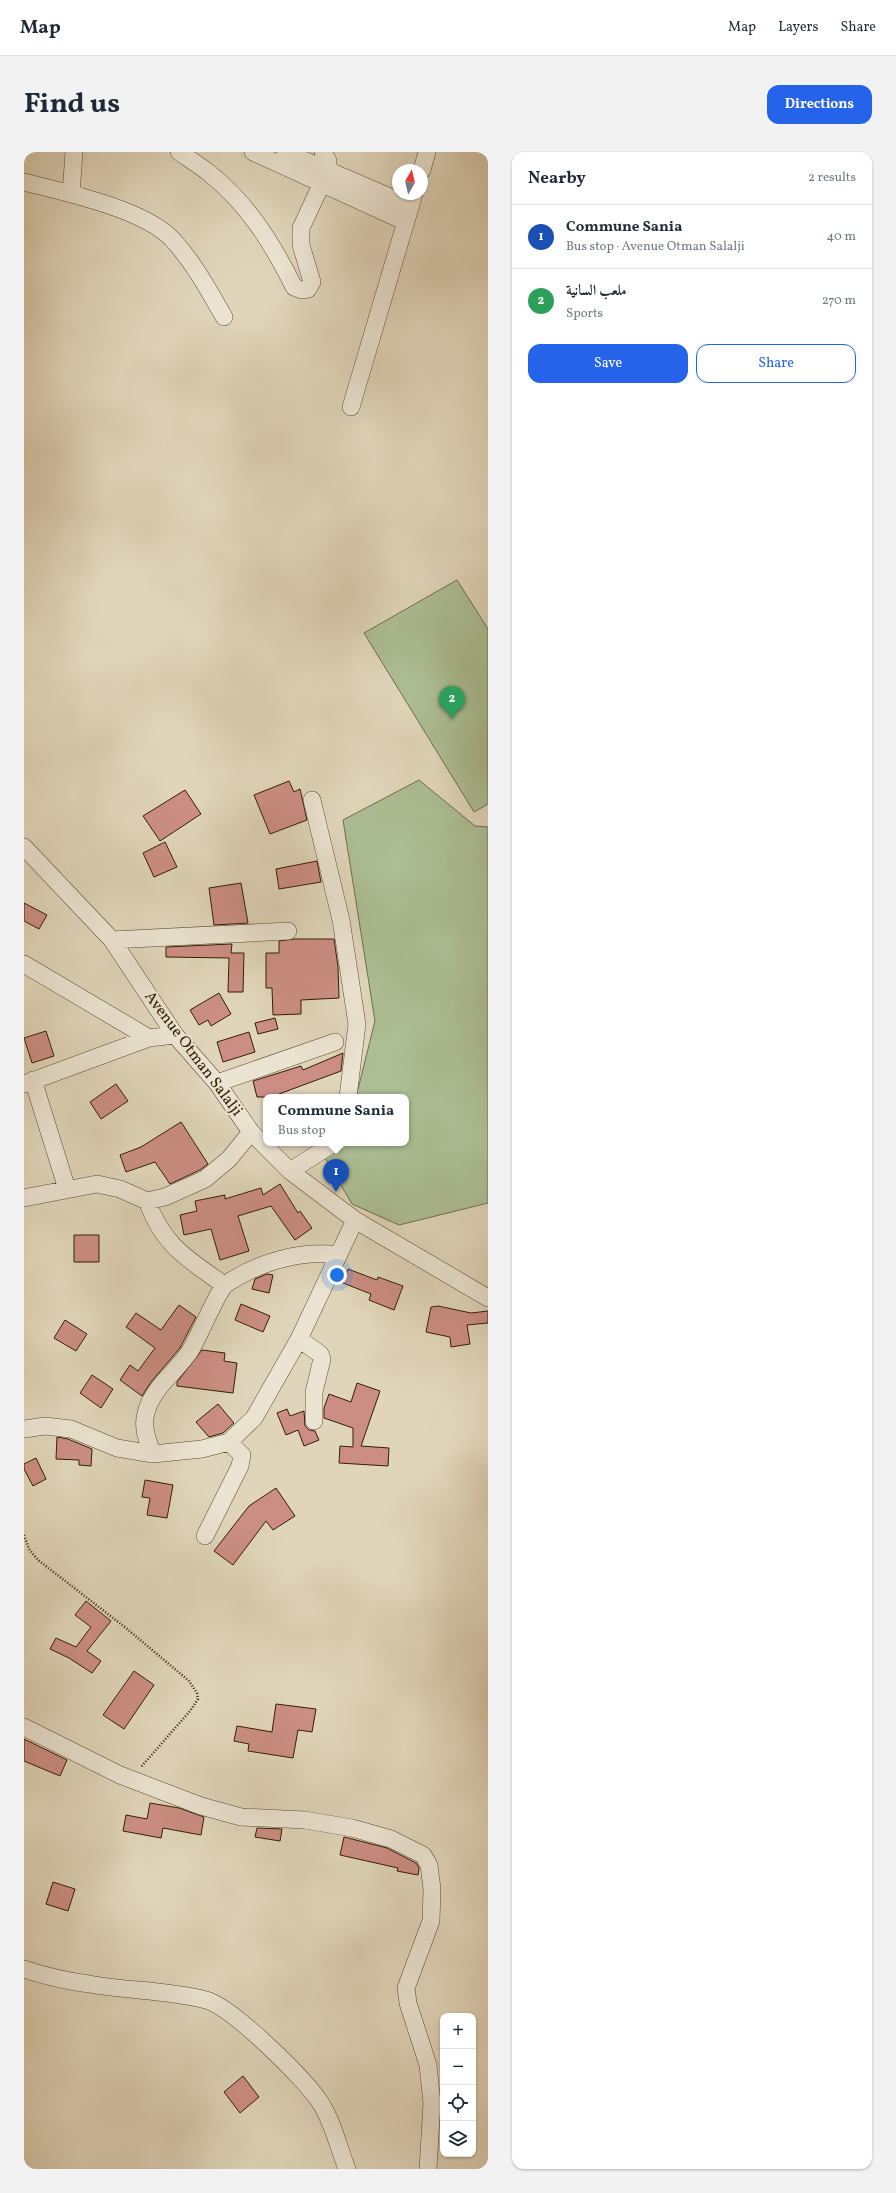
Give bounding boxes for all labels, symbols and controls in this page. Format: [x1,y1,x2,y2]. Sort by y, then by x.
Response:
text: Map [20,15,61,41]
text: Map [728,18,756,37]
text: Layers [778,18,818,37]
text: Share [840,18,876,37]
text: Find us [24,85,120,124]
button: Directions [767,85,872,124]
north arrow [392,164,428,200]
text: Nearby [528,167,586,190]
text: 2 results [808,169,856,187]
text: Commune Sania [566,217,682,238]
text: 1 [538,228,544,246]
text: 40 m [827,228,856,246]
text: Bus stop · Avenue Otman Salalji [566,238,745,256]
text: ملعب السانية [566,281,627,302]
text: 2 [538,292,544,310]
text: 270 m [822,292,856,310]
text: Sports [566,305,603,323]
button: Save [528,344,688,383]
button: Share [696,344,856,383]
pin: 2 [439,686,465,719]
street label: Avenue Otman Salalji [139,987,247,1121]
popup [263,1094,409,1146]
text: Commune Sania [278,1101,394,1122]
text: Bus stop [278,1122,326,1140]
pin: 1 [323,1159,349,1192]
your location [327,1265,347,1285]
map controls [440,2013,476,2157]
button: + [440,2013,476,2049]
button: − [440,2049,476,2085]
button: locate [440,2085,476,2121]
button: layers [440,2121,476,2157]

